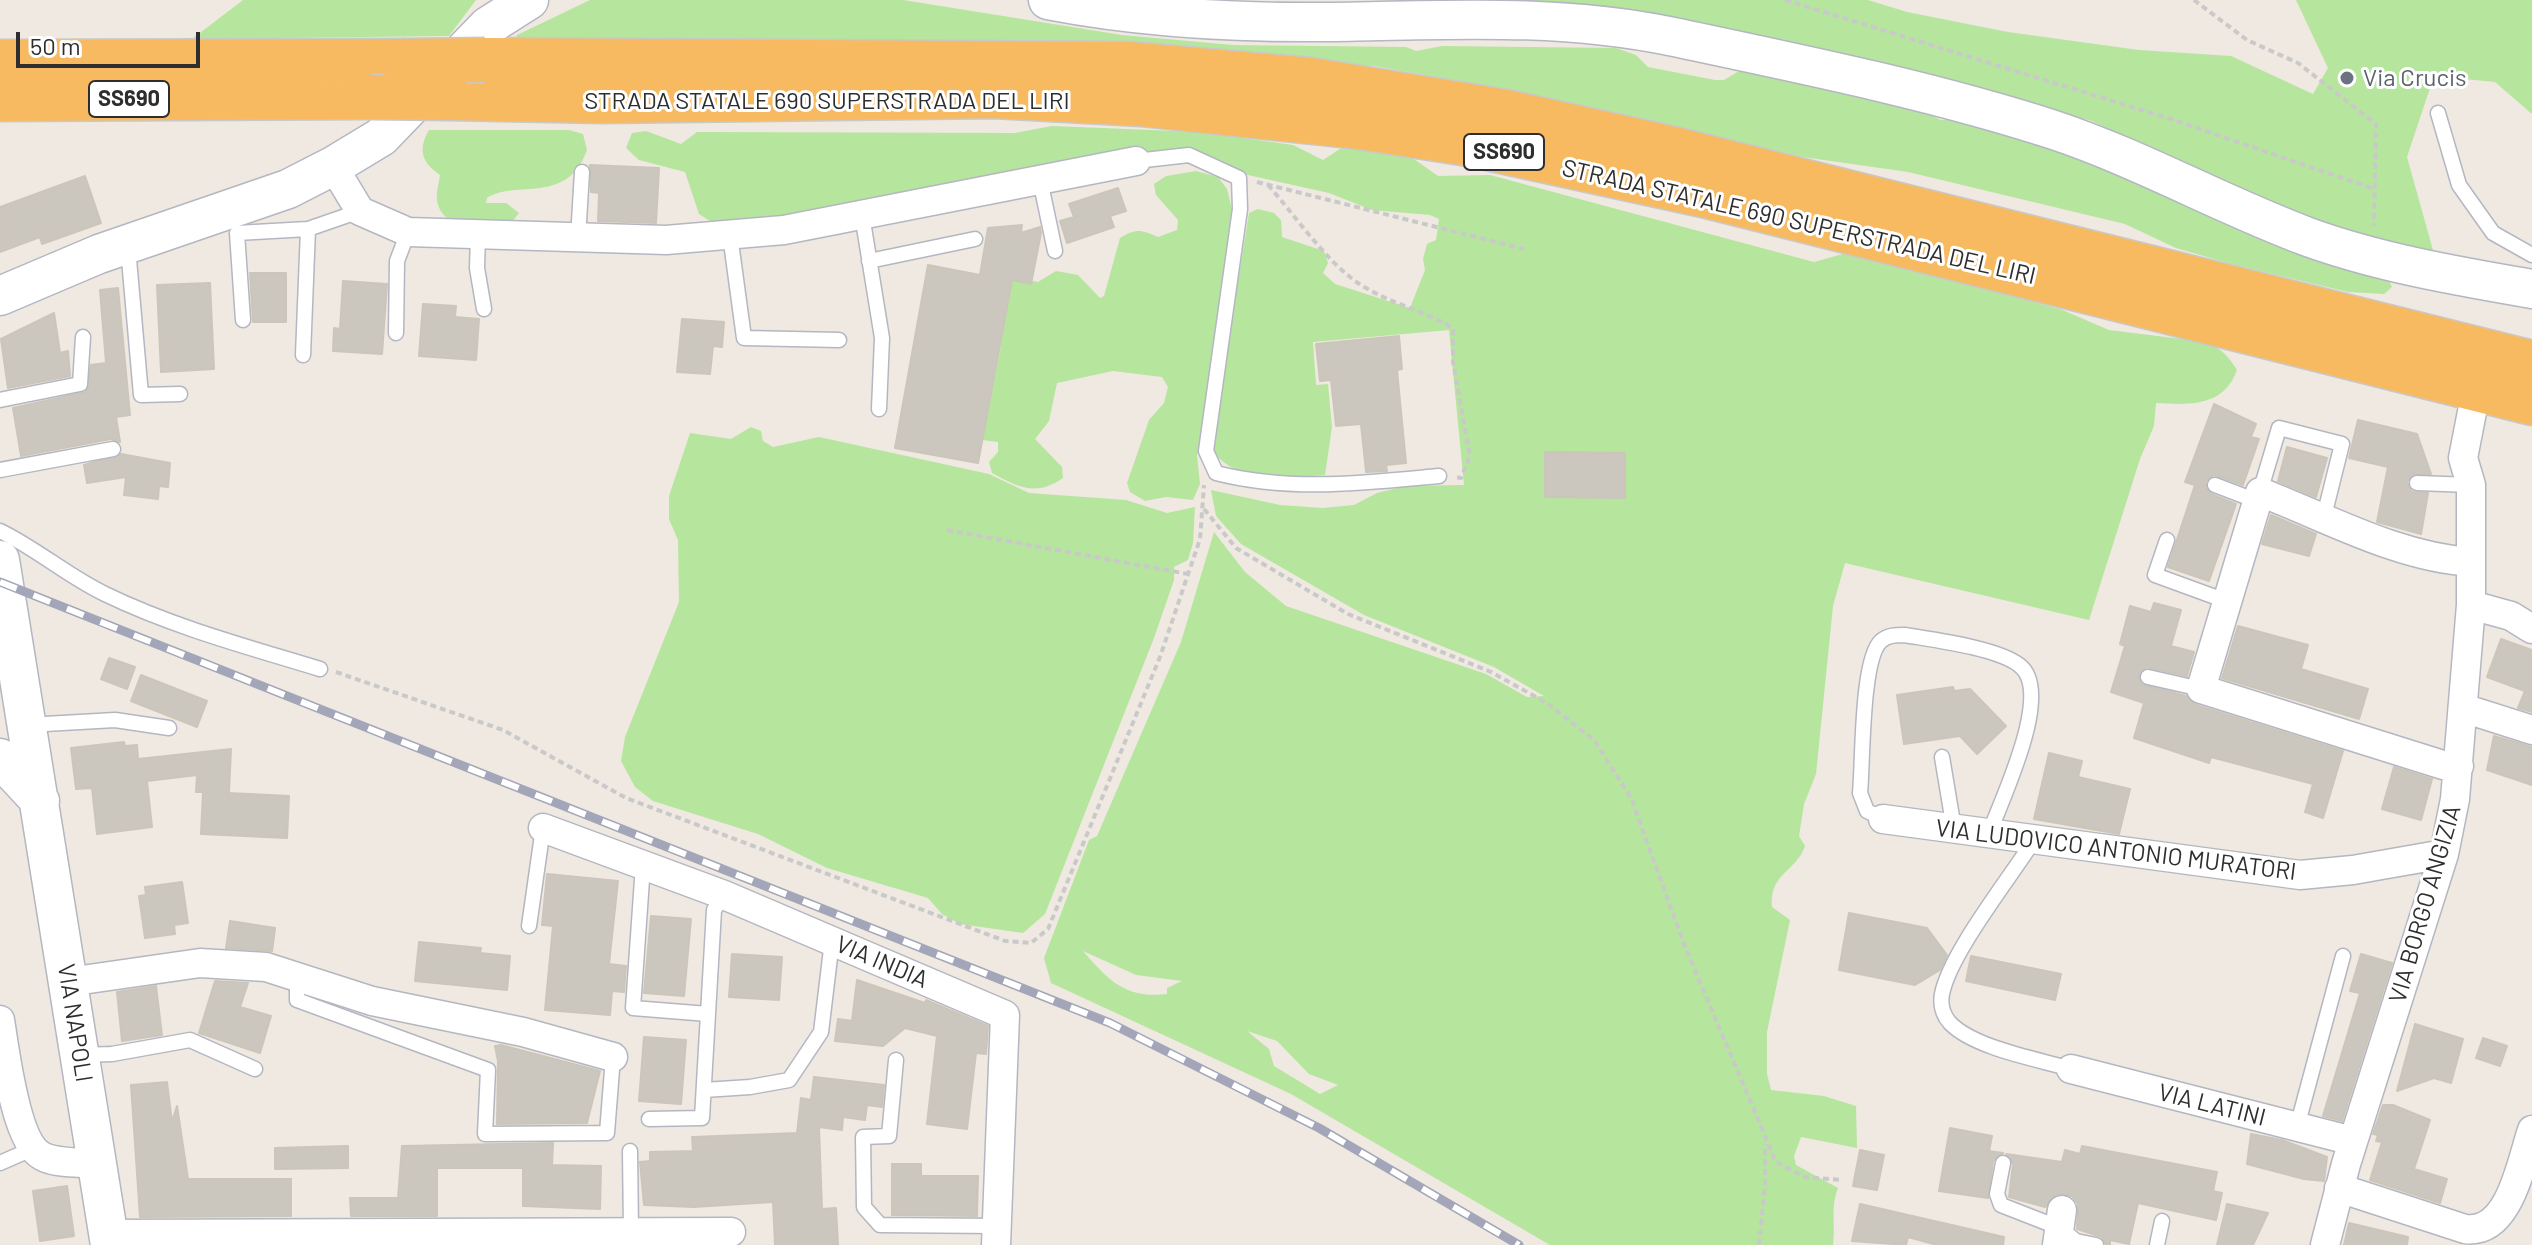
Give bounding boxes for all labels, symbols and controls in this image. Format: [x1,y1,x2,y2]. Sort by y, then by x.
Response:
scale bar [20,16,204,66]
text: 50 m [30,31,81,60]
place label: Via Crucis [2363,64,2467,92]
marker: Via Crucis [2338,69,2356,87]
road number: SS690 [89,81,169,117]
street label: STRADA STATALE 690 SUPERSTRADA DEL LIRI [584,87,1070,115]
road number: SS690 [1464,134,1544,170]
street label: STRADA STATALE 690 SUPERSTRADA DEL LIRI [1559,153,2039,291]
street label: VIA BORGO ANGIZIA [2383,802,2467,1006]
street label: VIA LUDOVICO ANTONIO MURATORI [1934,814,2298,886]
street label: VIA INDIA [832,930,932,994]
street label: VIA NAPOLI [51,962,99,1084]
street label: VIA LATINI [2155,1078,2269,1132]

